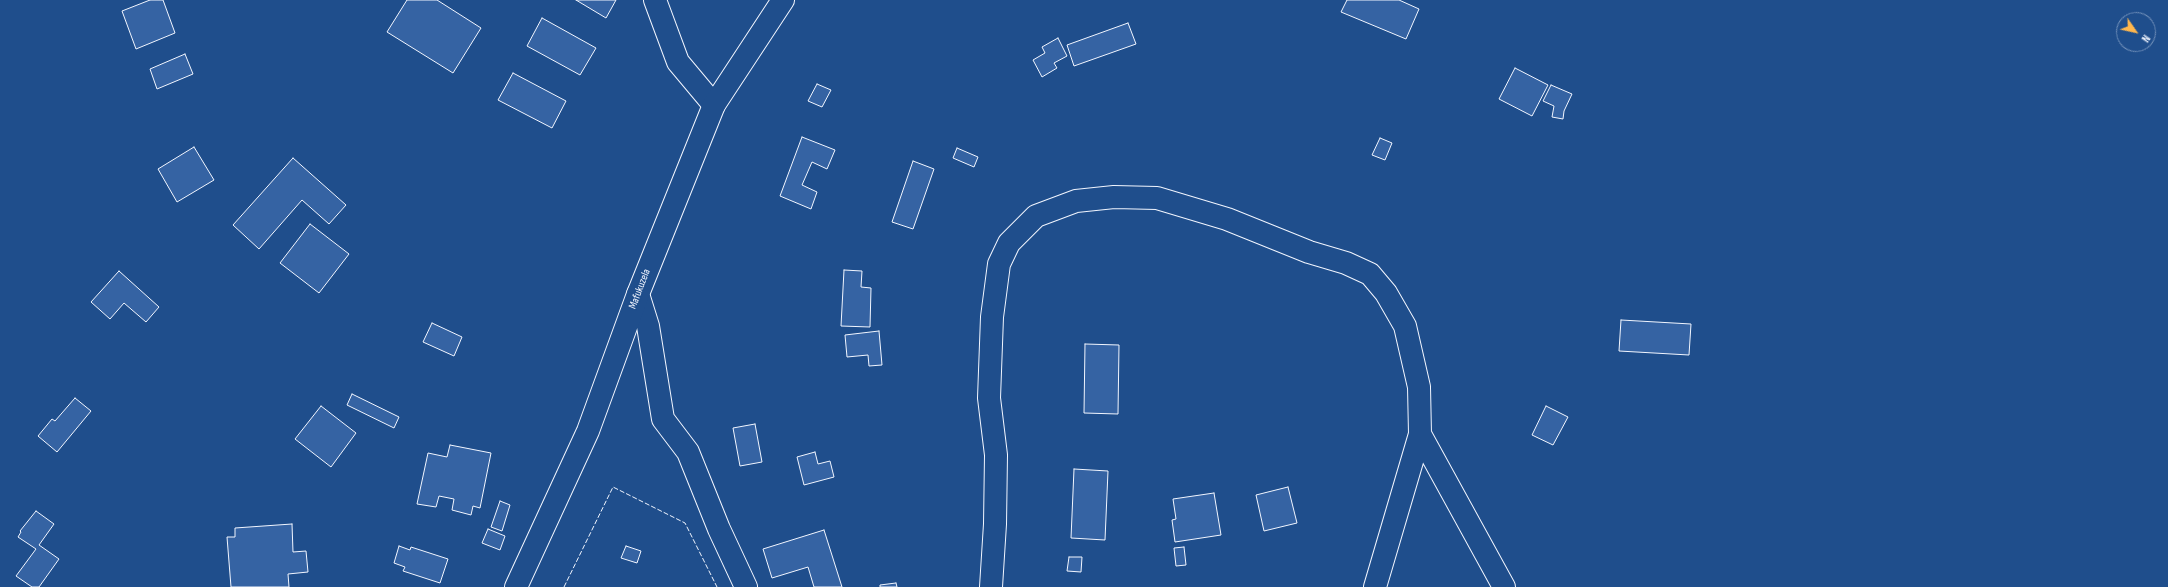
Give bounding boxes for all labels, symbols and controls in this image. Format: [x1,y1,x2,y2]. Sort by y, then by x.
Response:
north arrow [2116,12,2156,52]
text: N [2139,32,2153,45]
street label: Mafukuzela [626,267,654,311]

